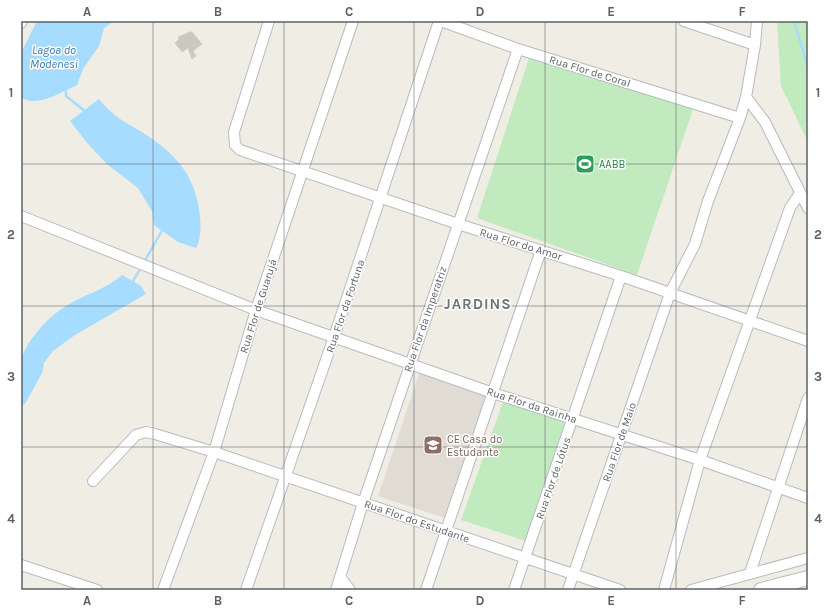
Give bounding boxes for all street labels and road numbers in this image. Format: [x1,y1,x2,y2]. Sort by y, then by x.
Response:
street label: Rua Flor de Coral [548,53,632,90]
street label: Rua Flor do Amor [478,226,564,263]
street label: Rua Flor de Guarujá [237,257,280,355]
street label: Rua Flor da Fortuna [323,258,368,354]
street label: Rua Flor da Imperatriz [401,265,450,374]
street label: Rua Flor da Rainha [485,385,579,426]
street label: Rua Flor de Maio [600,401,639,483]
street label: Rua Flor de Lótus [533,435,574,521]
street label: Rua Flor do Estudante [363,497,471,546]

